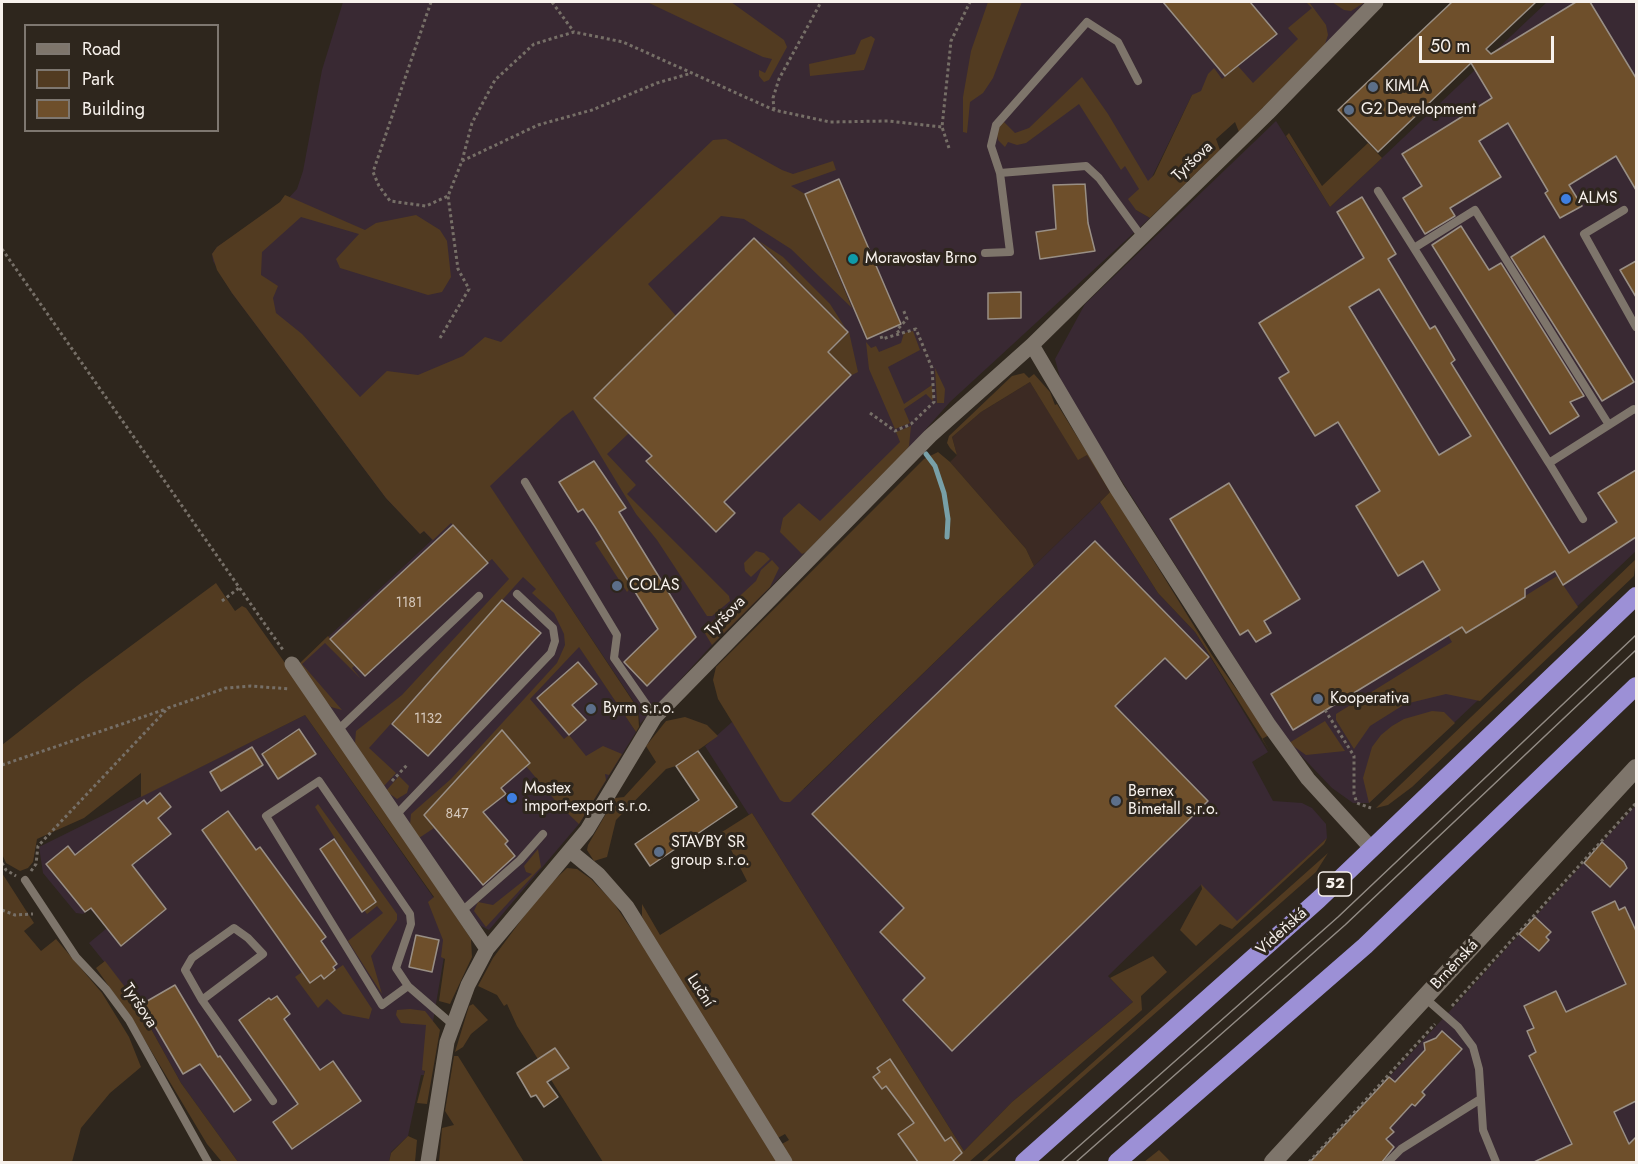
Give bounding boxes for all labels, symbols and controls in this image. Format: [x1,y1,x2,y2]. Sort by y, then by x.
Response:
legend [24,24,219,132]
scale bar [1422,24,1557,62]
text: 50 m [1430,33,1470,59]
text: Road [82,36,121,62]
text: Park [82,66,114,92]
place label: KIMLA [1385,77,1429,97]
marker: KIMLA [1366,80,1380,94]
text: Building [82,96,145,122]
place label: G2 Development [1361,100,1476,120]
marker: G2 Development [1342,103,1356,117]
street label: Tyršova [1169,138,1217,186]
place label: ALMS [1578,189,1617,209]
marker: ALMS [1559,192,1573,206]
place label: Moravostav Brno [865,249,977,269]
marker: Moravostav Brno [846,252,860,266]
place label: COLAS [629,576,680,596]
marker: COLAS [610,579,624,593]
street label: Tyršova [702,593,750,641]
house number: 1181 [396,596,422,612]
place label: Kooperativa [1330,689,1409,709]
marker: Kooperativa [1311,692,1325,706]
place label: Byrm s.r.o. [603,699,675,719]
marker: Byrm s.r.o. [584,702,598,716]
house number: 1132 [414,712,442,728]
place label: Mostex import-export s.r.o. [524,779,651,817]
place label: Bernex Bimetall s.r.o. [1128,782,1219,820]
marker: Mostex import-export s.r.o. [505,791,519,805]
marker: Bernex Bimetall s.r.o. [1109,794,1123,808]
house number: 847 [445,807,469,823]
place label: STAVBY SR group s.r.o. [671,833,750,871]
marker: STAVBY SR group s.r.o. [652,845,666,859]
road number: 52 [1318,872,1352,896]
street label: Vídeňská [1253,904,1311,960]
street label: Brněnská [1427,936,1483,994]
street label: Luční [682,971,718,1011]
street label: Tyršova [117,980,161,1032]

